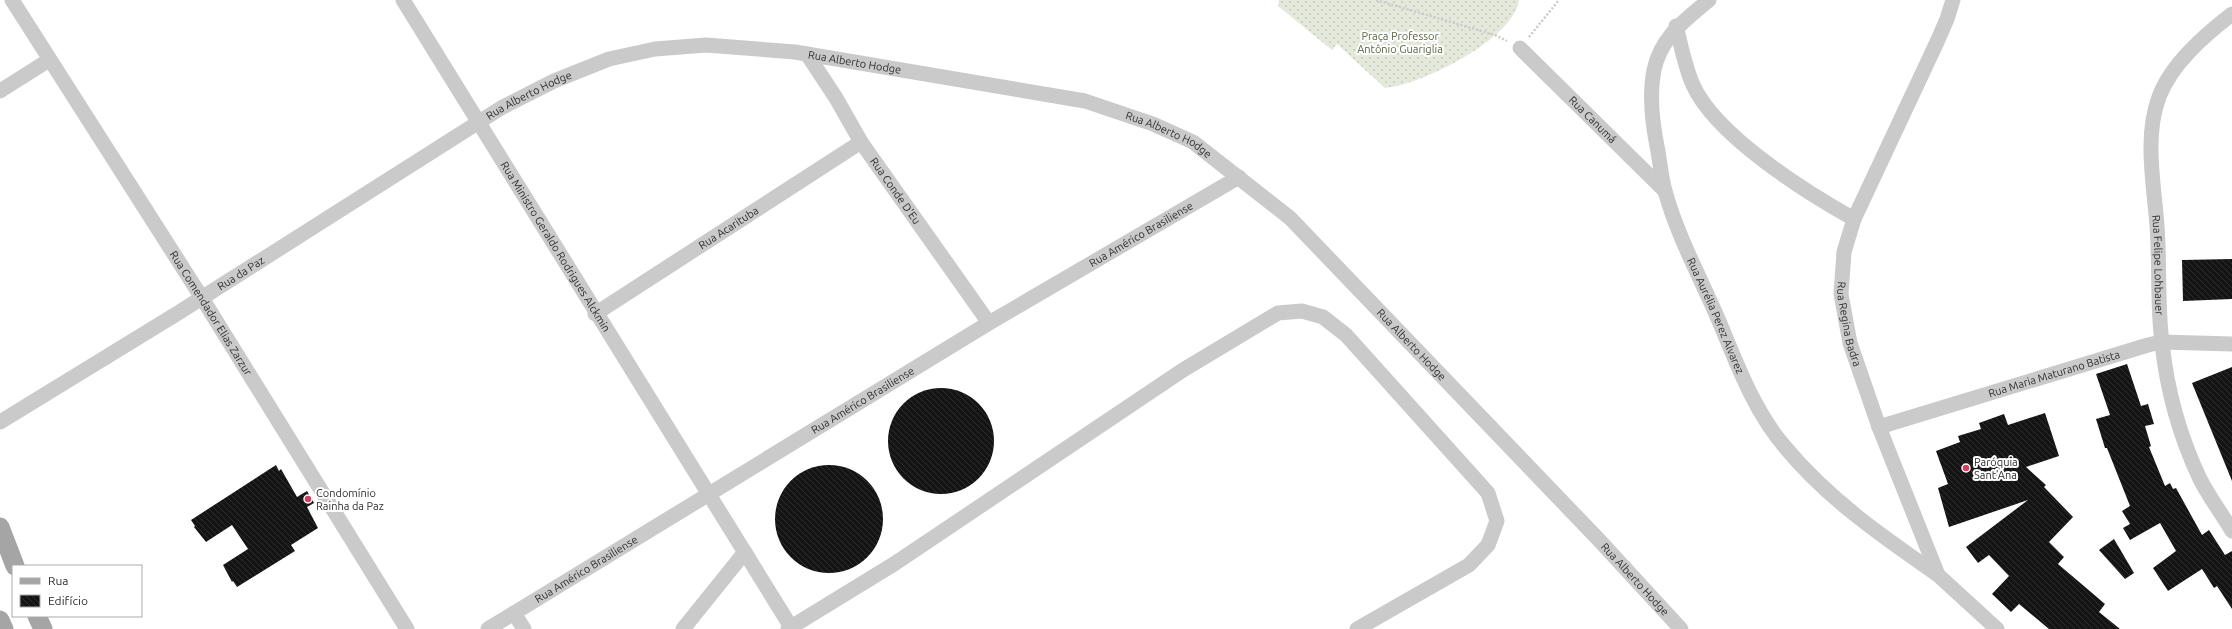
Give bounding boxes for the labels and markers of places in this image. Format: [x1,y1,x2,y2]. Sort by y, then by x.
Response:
place label: Paróquia Sant’Ana [1974,456,2018,481]
marker: Paróquia Sant’Ana [1961,463,1971,473]
place label: Condomínio Rainha da Paz [316,487,384,512]
marker: Condomínio Rainha da Paz [303,494,313,504]

